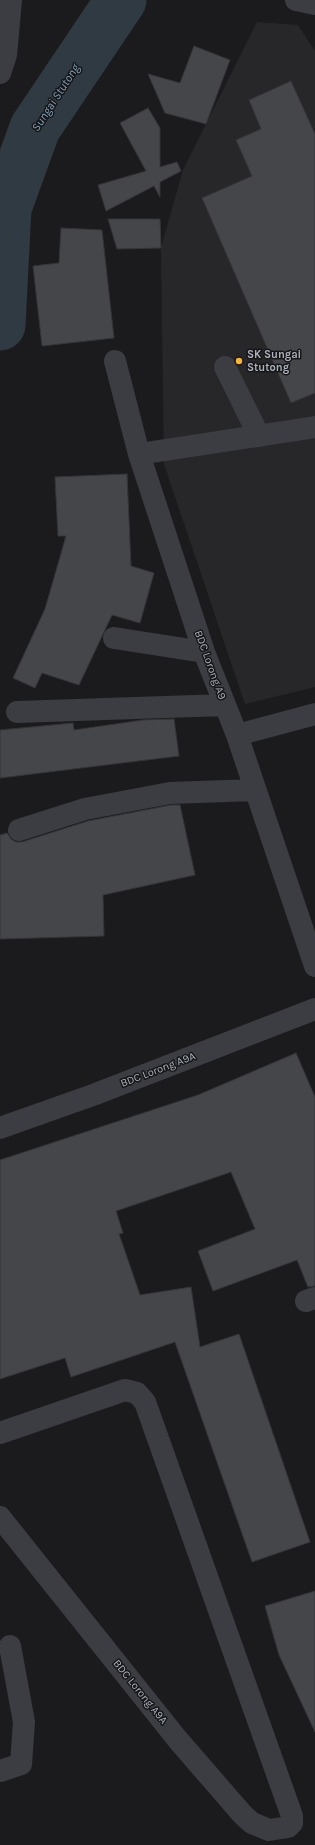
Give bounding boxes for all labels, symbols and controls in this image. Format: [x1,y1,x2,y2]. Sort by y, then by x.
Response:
water label: Sungai Stutong [29,62,83,134]
place label: SK Sungai Stutong [247,348,301,374]
marker: SK Sungai Stutong [234,356,244,366]
street label: BDC Lorong A9 [191,629,229,701]
street label: BDC Lorong A9A [119,1050,197,1090]
street label: BDC Lorong A9A [110,1657,170,1727]

